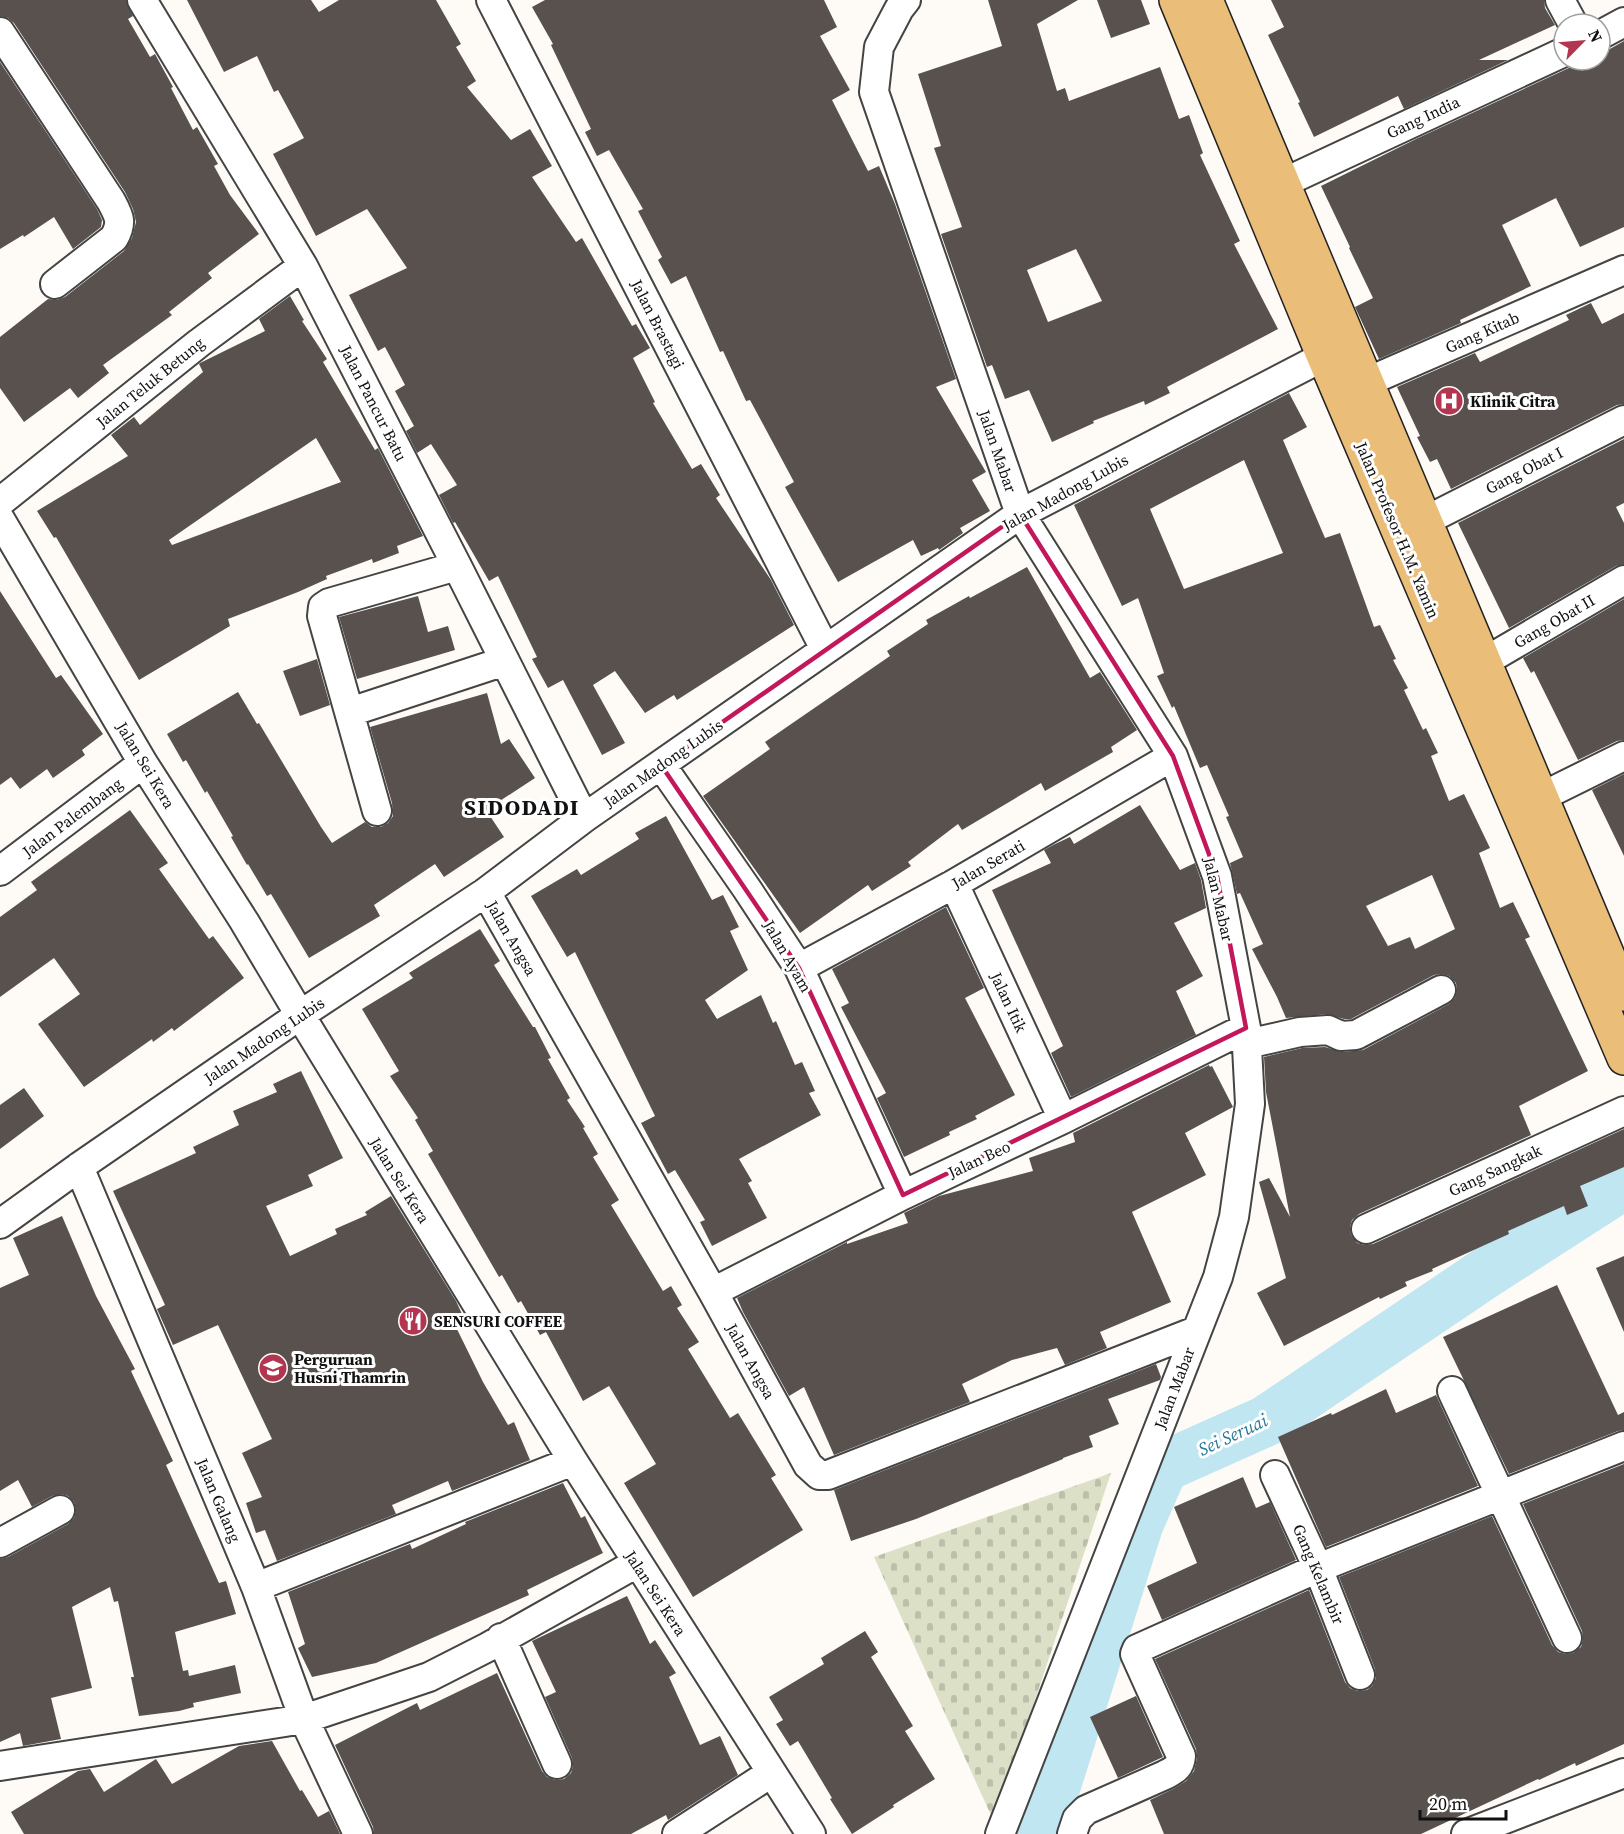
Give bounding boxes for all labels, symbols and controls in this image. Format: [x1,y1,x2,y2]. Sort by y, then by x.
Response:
north arrow [1552,12,1612,72]
text: N [1583,26,1608,46]
street label: Gang India [1383,90,1464,144]
street label: Jalan Brastagi [626,275,690,373]
street label: Gang Kitab [1442,306,1522,358]
street label: Jalan Teluk Betung [91,332,209,433]
street label: Jalan Pancur Batu [335,340,413,465]
hospital icon: Klinik Citra [1433,385,1465,417]
place label: Klinik Citra [1470,390,1556,412]
street label: Jalan Mabar [973,406,1022,496]
street label: Jalan Profesor H.M. Yamin [1350,437,1445,622]
street label: Gang Obat I [1481,441,1567,499]
street label: Jalan Madong Lubis [997,448,1132,536]
street label: Gang Obat II [1509,589,1599,653]
street label: Jalan Madong Lubis [598,714,727,813]
street label: Jalan Sei Kera [111,717,181,813]
street label: Jalan Palembang [17,772,127,863]
district label: SIDODADI [464,792,580,822]
street label: Jalan Serati [947,834,1029,894]
street label: Jalan Mabar [1198,854,1239,944]
street label: Jalan Angsa [481,895,543,980]
street label: Jalan Ayam [758,915,818,996]
street label: Jalan Itik [985,967,1033,1036]
street label: Jalan Madong Lubis [199,991,329,1089]
street label: Jalan Sei Kera [364,1132,436,1228]
street label: Jalan Beo [943,1135,1014,1184]
street label: Gang Sangkak [1445,1139,1545,1201]
restaurant icon: SENSURI COFFEE [397,1305,429,1337]
place label: SENSURI COFFEE [434,1310,563,1332]
street label: Jalan Angsa [721,1318,781,1404]
street label: Jalan Mabar [1148,1344,1200,1433]
place label: Perguruan Husni Thamrin [294,1348,406,1388]
school or university icon: Perguruan Husni Thamrin [257,1352,289,1384]
water label: Sei Seruai [1194,1407,1272,1462]
street label: Jalan Galang [191,1454,247,1546]
street label: Gang Kelambir [1288,1520,1350,1628]
street label: Jalan Sei Kera [620,1545,692,1641]
scale bar [1420,1783,1506,1821]
text: 20 m [1429,1791,1467,1816]

